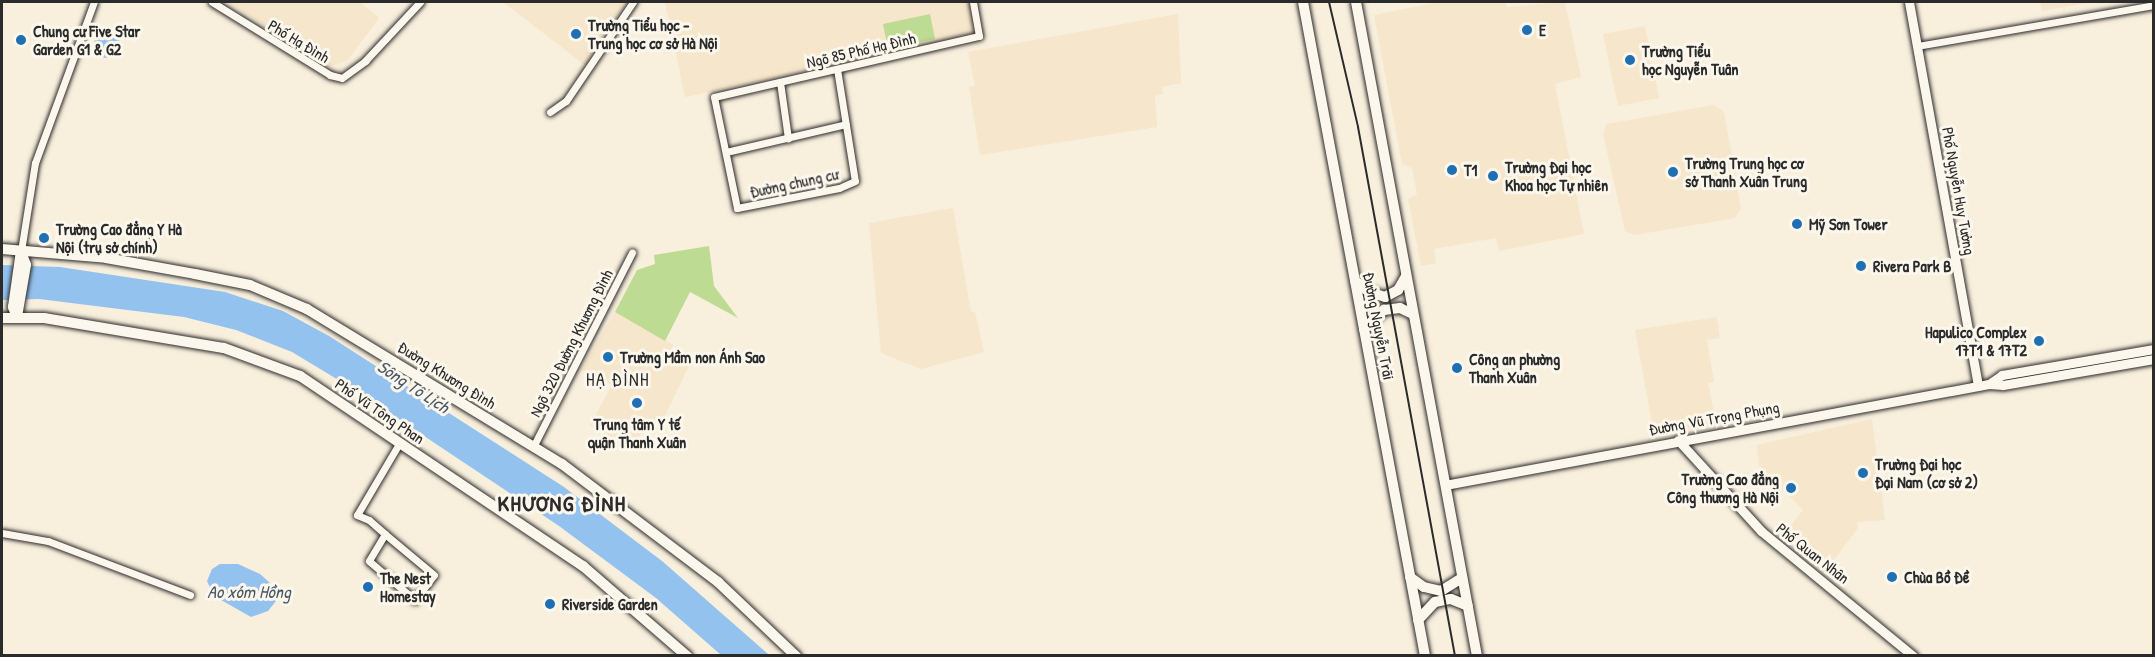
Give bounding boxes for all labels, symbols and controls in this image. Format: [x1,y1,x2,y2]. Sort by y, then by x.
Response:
street label: Phố Hạ Đình [265,15,333,67]
place label: Trường Tiểu học - Trung học cơ sở Hà Nội [588,15,718,53]
place label: E [1539,20,1546,40]
place label: Chung cư Five Star Garden G1 & G2 [33,21,141,59]
marker: E [1520,23,1534,37]
marker: Trường Tiểu học - Trung học cơ sở Hà Nội [569,27,583,41]
street label: Ngõ 85 Phố Hạ Đình [805,28,917,72]
marker: Chung cư Five Star Garden G1 & G2 [14,33,28,47]
place label: Trường Tiểu học Nguyễn Tuân [1642,41,1739,79]
marker: Trường Tiểu học Nguyễn Tuân [1623,53,1637,67]
street label: Phố Nguyễn Huy Tưởng [1938,125,1980,257]
place label: Trường Trung học cơ sở Thanh Xuân Trung [1685,153,1807,191]
place label: Trường Đại học Khoa học Tự nhiên [1505,157,1608,195]
place label: T1 [1464,160,1477,180]
marker: T1 [1445,163,1459,177]
street label: Đường chung cư [748,164,840,202]
marker: Trường Trung học cơ sở Thanh Xuân Trung [1666,165,1680,179]
marker: Trường Đại học Khoa học Tự nhiên [1486,169,1500,183]
place label: Mỹ Sơn Tower [1809,214,1888,234]
marker: Mỹ Sơn Tower [1790,217,1804,231]
place label: Trường Cao đẳng Y Hà Nội (trụ sở chính) [56,219,182,257]
marker: Trường Cao đẳng Y Hà Nội (trụ sở chính) [37,231,51,245]
place label: Rivera Park B [1873,256,1951,276]
marker: Rivera Park B [1854,259,1868,273]
street label: Ngõ 320 Đường Khương Đình [525,266,617,420]
street label: Đường Nguyễn Trãi [1359,271,1399,381]
place label: Hapulico Complex 17T1 & 17T2 [1925,322,2027,360]
marker: Hapulico Complex 17T1 & 17T2 [2032,334,2046,348]
street label: Đường Khương Đình [394,337,500,413]
place label: Trường Mầm non Ánh Sao [620,347,765,367]
place label: Công an phường Thanh Xuân [1469,349,1560,387]
marker: Trường Mầm non Ánh Sao [601,350,615,364]
water label: Sông Tô Lịch [373,356,453,418]
marker: Công an phường Thanh Xuân [1450,361,1464,375]
district label: HẠ ĐÌNH [586,369,650,391]
street label: Phố Vũ Tông Phan [332,374,428,448]
marker: Trung tâm Y tế quận Thanh Xuân [628,394,646,412]
street label: Đường Vũ Trọng Phụng [1647,397,1781,439]
place label: Trung tâm Y tế quận Thanh Xuân [588,414,686,452]
place label: Trường Đại học Đại Nam (cơ sở 2) [1875,454,1978,492]
marker: Trường Đại học Đại Nam (cơ sở 2) [1856,466,1870,480]
place label: Trường Cao đẳng Công thương Hà Nội [1667,469,1779,507]
marker: Trường Cao đẳng Công thương Hà Nội [1784,481,1798,495]
district label: KHƯƠNG ĐÌNH [497,491,627,517]
street label: Phố Quan Nhân [1773,519,1853,587]
place label: Chùa Bồ Đề [1904,567,1969,587]
place label: The Nest Homestay [380,568,436,606]
marker: Chùa Bồ Đề [1885,570,1899,584]
marker: The Nest Homestay [361,580,375,594]
water label: Ao xóm Hồng [207,581,291,603]
place label: Riverside Garden [562,594,658,614]
marker: Riverside Garden [543,597,557,611]

